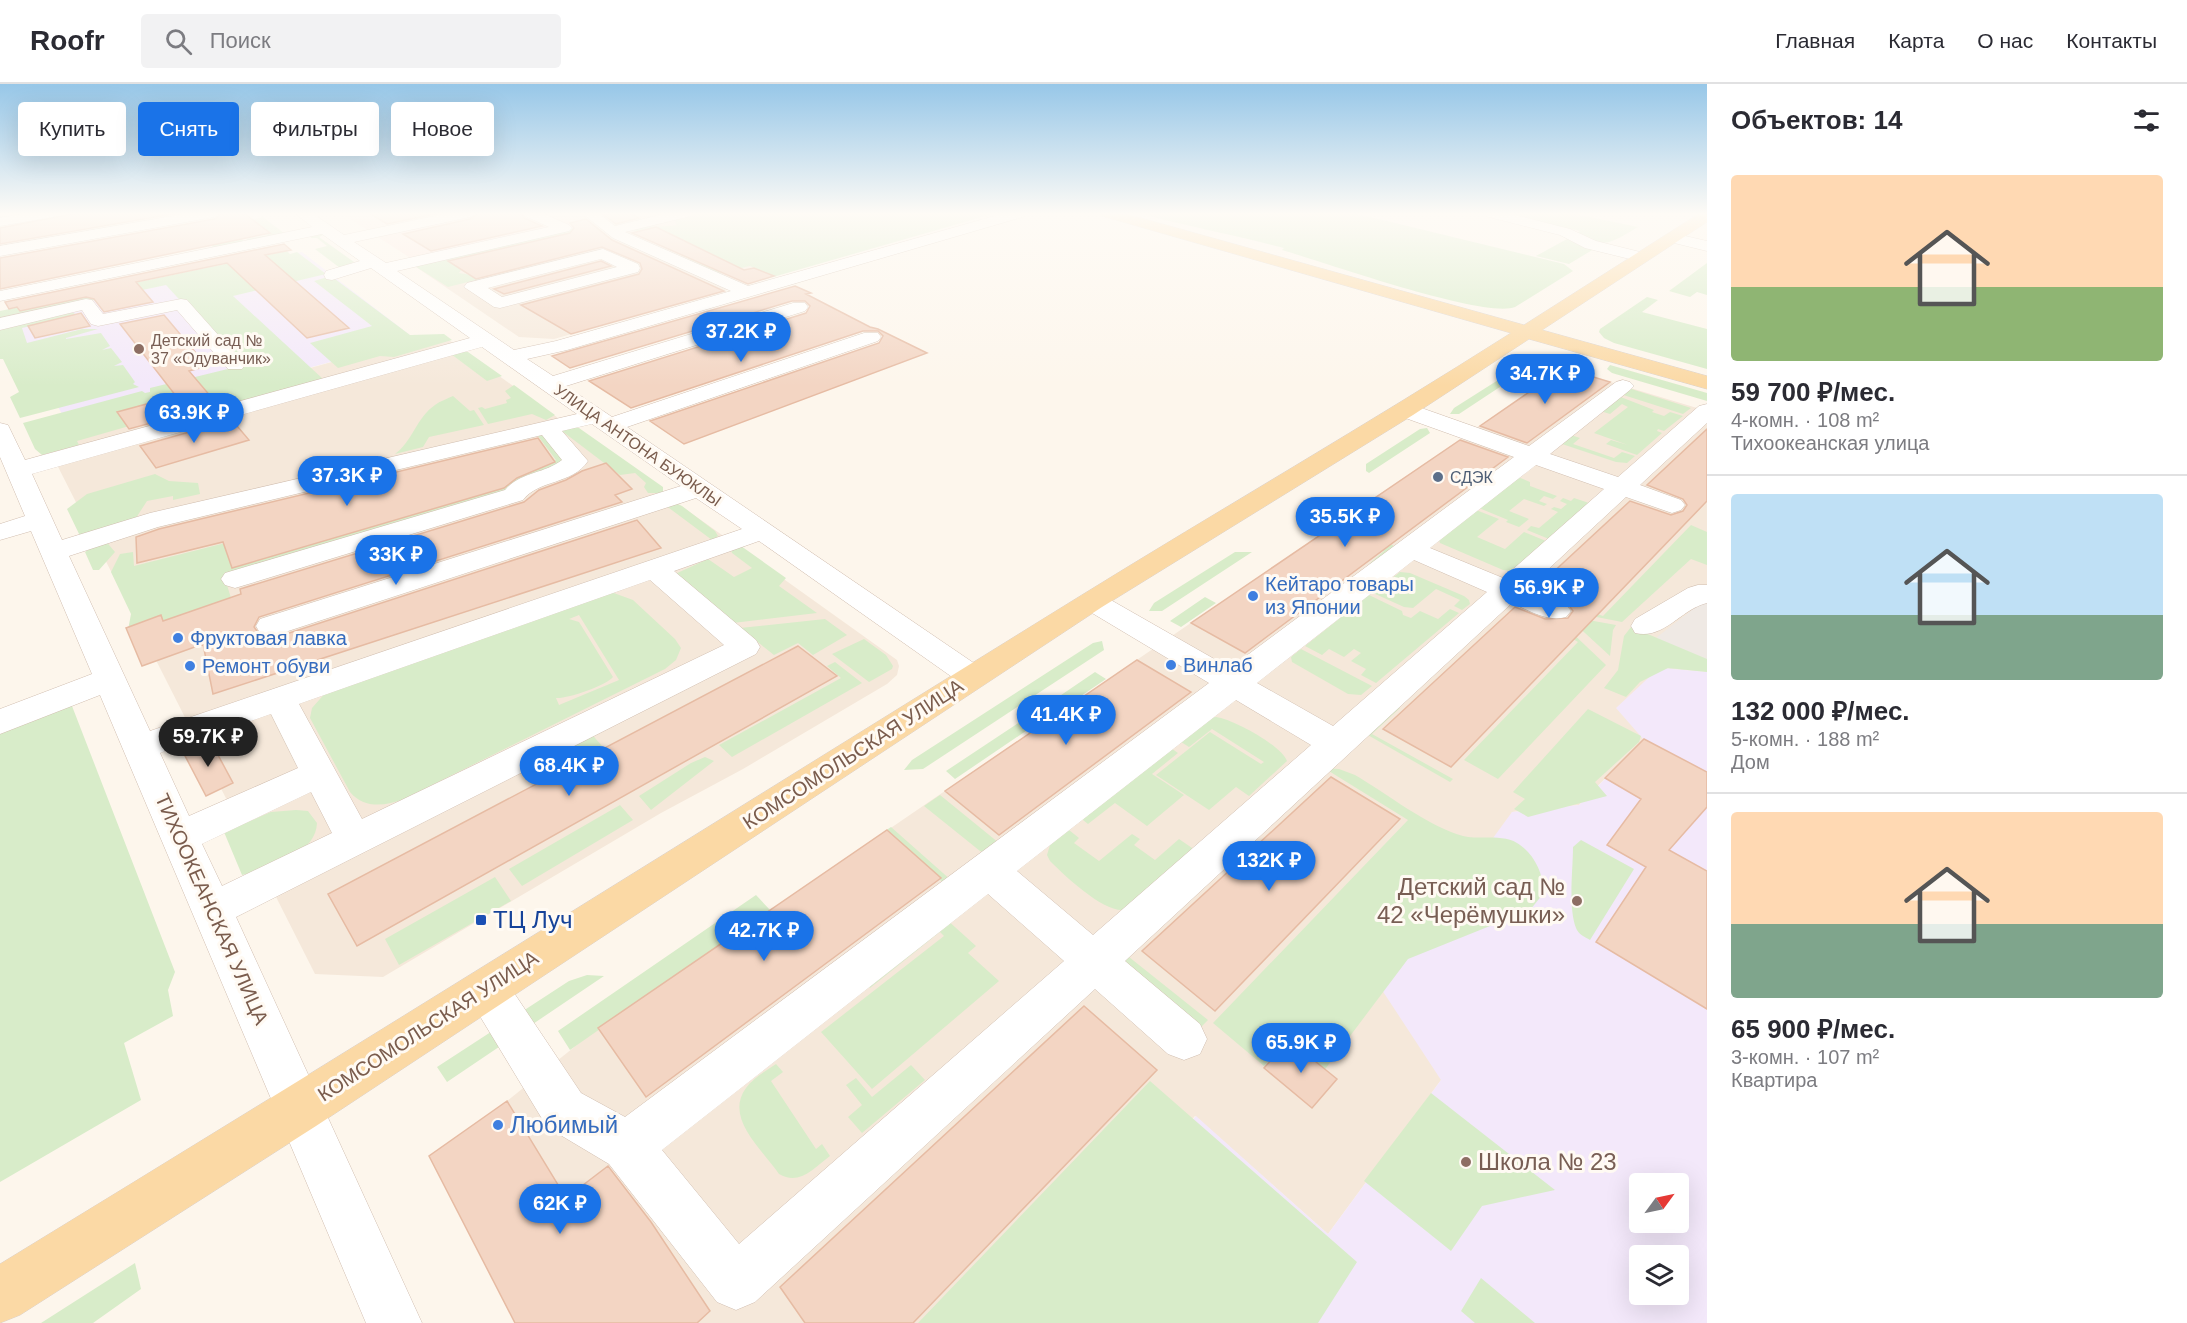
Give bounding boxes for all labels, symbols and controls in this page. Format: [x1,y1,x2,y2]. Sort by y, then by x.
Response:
search box [141,14,561,68]
text: Roofr [30,25,105,56]
icon: search [162,25,195,58]
text: Поиск [210,28,271,53]
text: Главная [1775,29,1855,52]
text: Карта [1888,29,1944,52]
text: О нас [1977,29,2033,52]
text: Контакты [2066,29,2157,52]
chip: Купить [18,102,126,156]
chip: Снять [138,102,239,156]
chip: Фильтры [251,102,379,156]
chip: Новое [391,102,494,156]
icon: filters [2130,104,2163,137]
text: Объектов: 14 [1731,105,1902,135]
icon: home [1893,214,2001,322]
pin: 37.2K ₽ [686,312,796,363]
text: 37.2K ₽ [706,320,776,342]
place label: Детский сад № 37 «Одуванчик» [151,332,271,367]
marker: Детский сад № 37 «Одуванчик» [132,342,146,356]
pin: 34.7K ₽ [1490,354,1600,405]
text: 34.7K ₽ [1510,362,1580,384]
text: 59 700 ₽/мес. [1731,377,1895,407]
street label: УЛИЦА АНТОНА БУЮКЛЫ [551,381,724,510]
pin: 63.9K ₽ [139,393,249,444]
text: 63.9K ₽ [159,401,229,423]
text: 4-комн. · 108 m² [1731,409,1879,431]
text: Тихоокеанская улица [1731,432,1929,454]
pin: 37.3K ₽ [292,456,402,507]
text: 37.3K ₽ [312,464,382,486]
place label: СДЭК [1450,469,1494,486]
marker: СДЭК [1431,470,1445,484]
pin: 35.5K ₽ [1290,497,1400,548]
text: 35.5K ₽ [1310,505,1380,527]
icon: home [1893,533,2001,641]
pin: 33K ₽ [354,535,438,586]
text: 33K ₽ [369,543,423,565]
pin: 56.9K ₽ [1494,568,1604,619]
place label: Кейтаро товары из Японии [1265,573,1414,618]
text: 56.9K ₽ [1514,576,1584,598]
marker: Кейтаро товары из Японии [1246,589,1260,603]
place label: Фруктовая лавка [190,627,348,649]
marker: Фруктовая лавка [171,631,185,645]
place label: Винлаб [1183,654,1253,676]
place label: Ремонт обуви [202,655,330,677]
marker: Винлаб [1164,658,1178,672]
marker: Ремонт обуви [183,659,197,673]
street label: КОМСОМОЛЬСКАЯ УЛИЦА [739,674,968,834]
pin: 41.4K ₽ [1011,695,1121,746]
text: 132 000 ₽/мес. [1731,696,1910,726]
text: 41.4K ₽ [1031,703,1101,725]
pin: 59.7K ₽ [153,717,263,768]
text: 59.7K ₽ [173,725,243,747]
text: 5-комн. · 188 m² [1731,728,1879,750]
pin: 68.4K ₽ [514,746,624,797]
text: Дом [1731,751,1770,773]
text: 68.4K ₽ [534,754,604,776]
street label: ТИХООКЕАНСКАЯ УЛИЦА [151,790,273,1028]
pin: 132K ₽ [1220,841,1318,892]
text: 132K ₽ [1236,849,1302,871]
icon: home [1893,851,2001,959]
place label: Детский сад № 42 «Черёмушки» [1377,873,1565,928]
marker: Детский сад № 42 «Черёмушки» [1570,894,1584,908]
place label: ТЦ Луч [493,906,573,933]
pin: 42.7K ₽ [709,911,819,962]
marker: ТЦ Луч [474,913,488,927]
text: 42.7K ₽ [729,919,799,941]
street label: КОМСОМОЛЬСКАЯ УЛИЦА [314,946,543,1106]
text: 65 900 ₽/мес. [1731,1014,1895,1044]
pin: 65.9K ₽ [1246,1023,1356,1074]
text: 65.9K ₽ [1266,1031,1336,1053]
text: 3-комн. · 107 m² [1731,1046,1879,1068]
text: Квартира [1731,1069,1817,1091]
place label: Любимый [510,1111,618,1138]
marker: Любимый [491,1118,505,1132]
place label: Школа № 23 [1478,1148,1617,1175]
marker: Школа № 23 [1459,1155,1473,1169]
north arrow [1629,1173,1689,1233]
map controls [1629,1173,1689,1305]
pin: 62K ₽ [518,1184,602,1235]
text: 62K ₽ [533,1192,587,1214]
button: layers [1629,1245,1689,1305]

